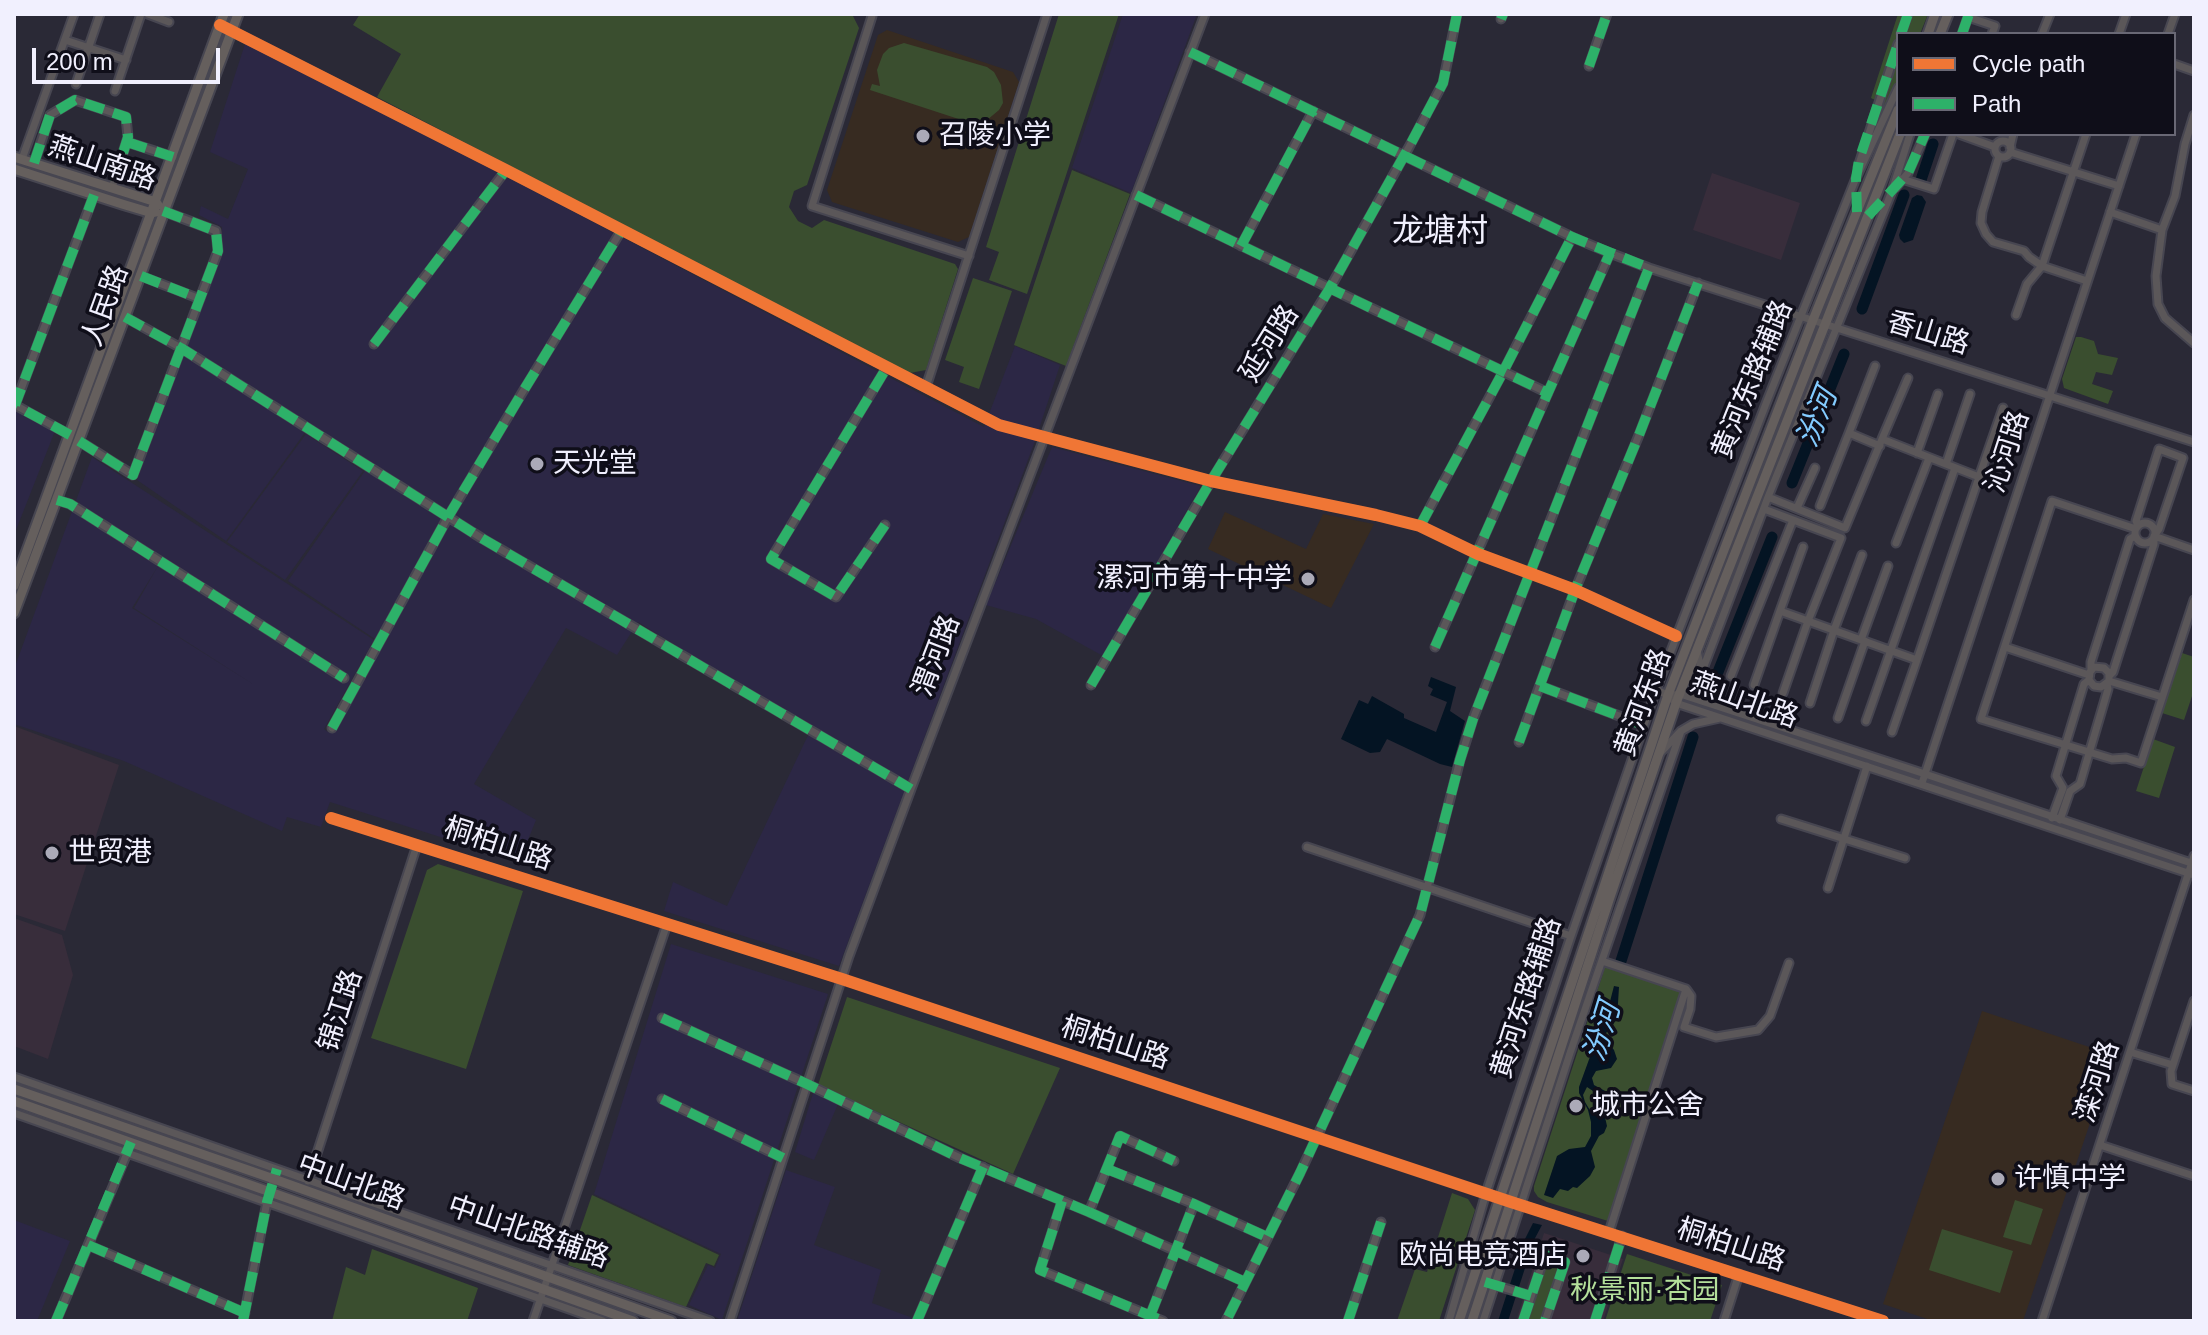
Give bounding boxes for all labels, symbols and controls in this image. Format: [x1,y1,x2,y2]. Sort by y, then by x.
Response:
scale bar [36,32,224,82]
legend [1896,32,2176,136]
text: 200 m [46,48,113,75]
text: Cycle path [1972,50,2085,77]
text: Path [1972,90,2021,117]
place label: 召陵小学 [939,119,1051,153]
marker: 召陵小学 [914,127,932,145]
street label: 燕山南路 [44,130,160,198]
district label: 龙塘村 [1392,213,1488,251]
street label: 人民路 [76,261,136,351]
street label: 黄河东路辅路 [1706,296,1800,464]
street label: 延河路 [1233,299,1307,389]
street label: 香山路 [1883,306,1973,362]
water label: 汾河 [1790,383,1846,453]
street label: 沁河路 [1979,407,2037,497]
place label: 天光堂 [553,447,637,481]
marker: 天光堂 [528,455,546,473]
place label: 漯河市第十中学 [1096,562,1292,596]
marker: 漯河市第十中学 [1299,570,1317,588]
street label: 渭河路 [906,611,968,701]
street label: 黄河东路 [1609,645,1679,761]
street label: 燕山北路 [1686,666,1802,736]
street label: 桐柏山路 [440,812,556,878]
place label: 世贸港 [68,836,152,870]
marker: 世贸港 [43,844,61,862]
street label: 黄河东路辅路 [1485,913,1569,1083]
street label: 锦江路 [312,966,370,1056]
water label: 汾河 [1577,998,1629,1066]
street label: 桐柏山路 [1057,1011,1173,1077]
street label: 滦河路 [2069,1037,2127,1127]
place label: 城市公舍 [1592,1089,1704,1123]
marker: 城市公舍 [1567,1097,1585,1115]
street label: 中山北路 [293,1148,409,1218]
place label: 许慎中学 [2014,1162,2126,1196]
marker: 许慎中学 [1989,1170,2007,1188]
street label: 中山北路辅路 [443,1190,613,1276]
street label: 桐柏山路 [1673,1213,1789,1279]
place label: 欧尚电竞酒店 [1399,1239,1567,1273]
marker: 欧尚电竞酒店 [1574,1247,1592,1265]
park label: 秋景丽·杏园 [1570,1274,1720,1308]

